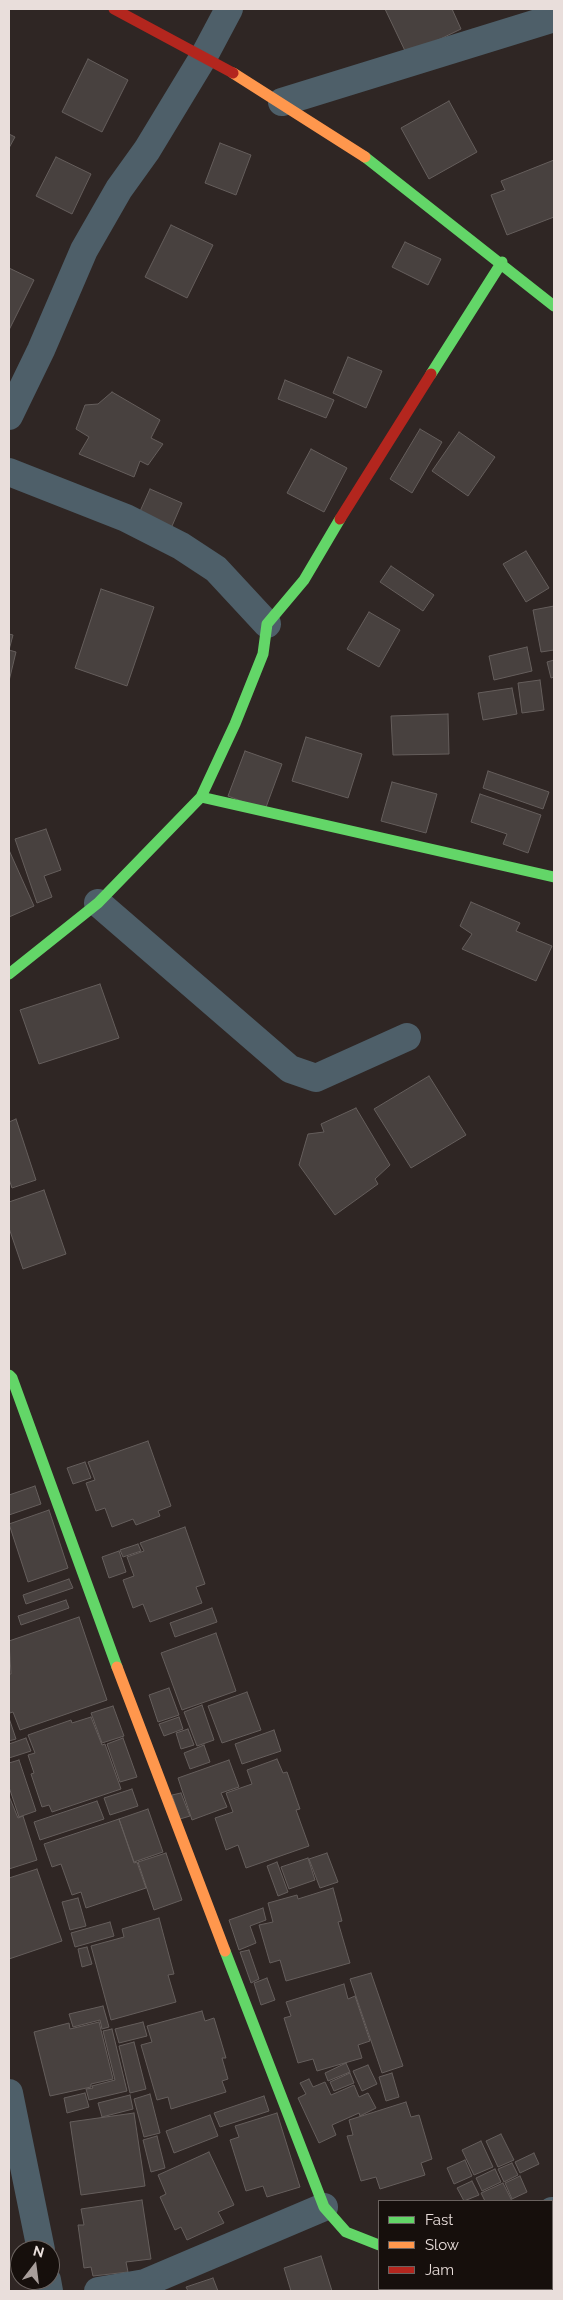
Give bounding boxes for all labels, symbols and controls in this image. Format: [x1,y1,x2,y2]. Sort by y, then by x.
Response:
legend [378,2200,553,2290]
text: Fast [425,2211,453,2229]
text: Slow [425,2236,459,2254]
north arrow [10,2240,60,2290]
text: N [31,2242,46,2261]
text: Jam [425,2261,454,2279]

